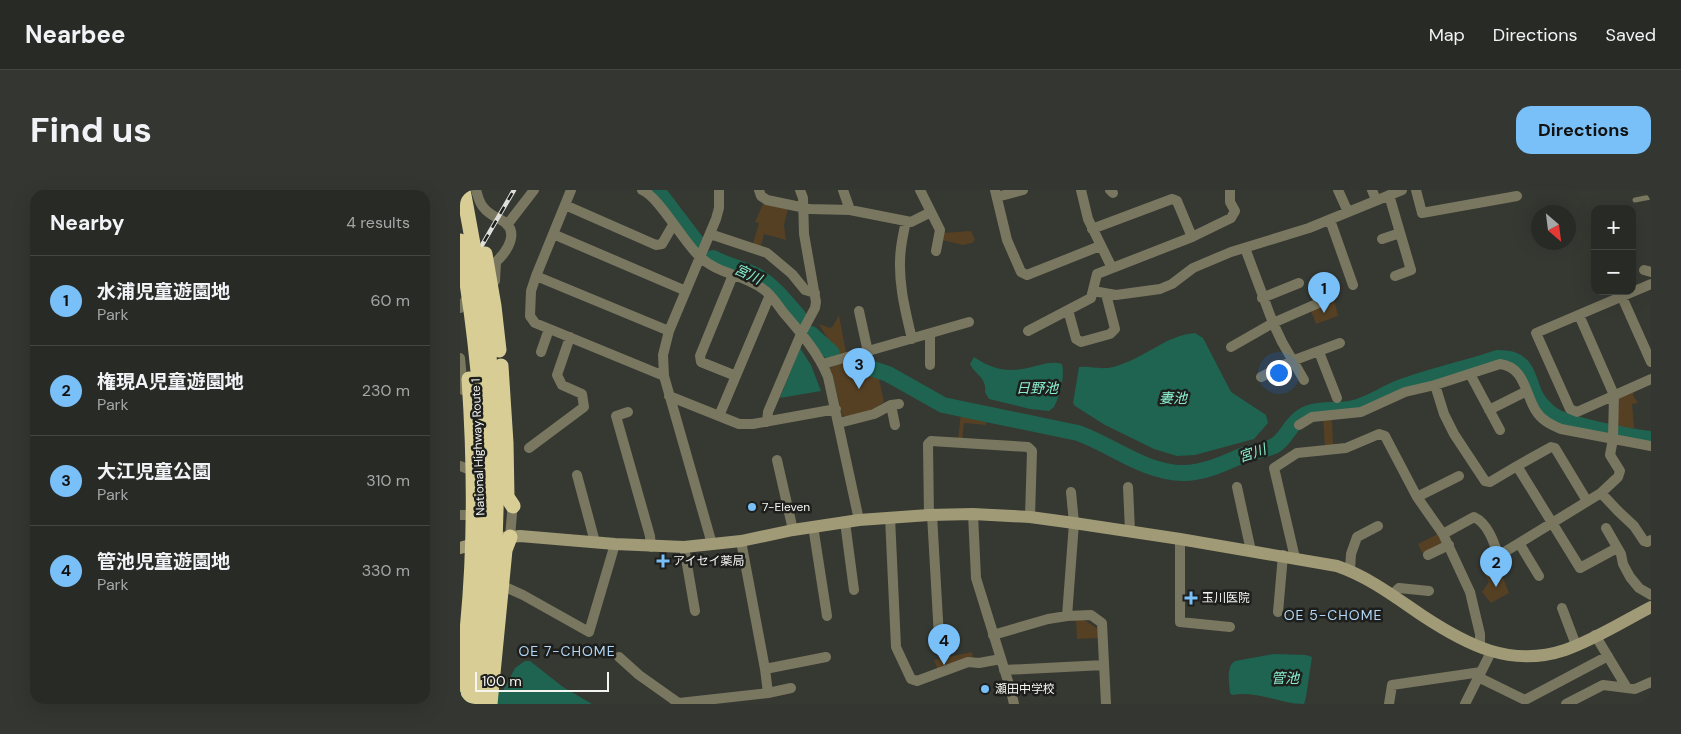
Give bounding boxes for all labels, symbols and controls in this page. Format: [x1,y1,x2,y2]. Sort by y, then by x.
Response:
text: Nearbee [25,19,125,50]
text: Map [1429,23,1465,47]
text: Directions [1493,23,1578,47]
text: Saved [1606,23,1656,47]
button: Directions [1516,106,1651,154]
text: Find us [30,107,152,153]
north arrow [1531,205,1576,250]
map controls [1591,205,1636,295]
button: + [1591,205,1636,250]
text: Nearby [50,209,124,237]
text: 4 results [346,212,410,233]
button: − [1591,250,1636,295]
water label: 宮川 [732,260,766,289]
pin: 1 [1308,272,1340,313]
text: 水浦児童遊園地 [97,279,230,304]
text: 1 [63,290,69,311]
text: 60 m [370,290,410,311]
text: Park [97,304,129,325]
pin: 3 [843,348,875,389]
your location [1266,360,1292,386]
text: 権現A児童遊園地 [97,369,243,394]
street label: National Highway Route 1 [468,378,488,516]
water label: 日野池 [1016,379,1060,397]
text: 2 [61,380,71,401]
text: 230 m [362,380,410,401]
water label: 妻池 [1159,389,1189,407]
text: Park [97,394,129,415]
water label: 宮川 [1236,439,1270,466]
text: 大江児童公園 [97,459,211,484]
text: 3 [61,470,71,491]
text: 310 m [366,470,410,491]
text: Park [97,484,129,505]
place label: 7-Eleven [762,499,810,515]
marker: 7-Eleven [746,501,758,513]
pin: 2 [1480,546,1512,587]
text: 管池児童遊園地 [97,549,230,574]
place label: アイセイ薬局 [673,553,744,569]
marker: アイセイ薬局 [657,555,669,567]
text: 4 [61,560,71,581]
text: 330 m [362,560,410,581]
text: Park [97,574,129,595]
place label: 玉川医院 [1202,590,1250,606]
marker: 玉川医院 [1184,591,1198,605]
district label: OE 5-CHOME [1284,606,1382,624]
pin: 4 [928,624,960,665]
district label: OE 7-CHOME [518,642,616,660]
scale bar [475,669,609,692]
water label: 管池 [1271,669,1301,687]
text: 100 m [482,672,522,690]
place label: 瀬田中学校 [995,681,1055,697]
marker: 瀬田中学校 [979,683,991,695]

